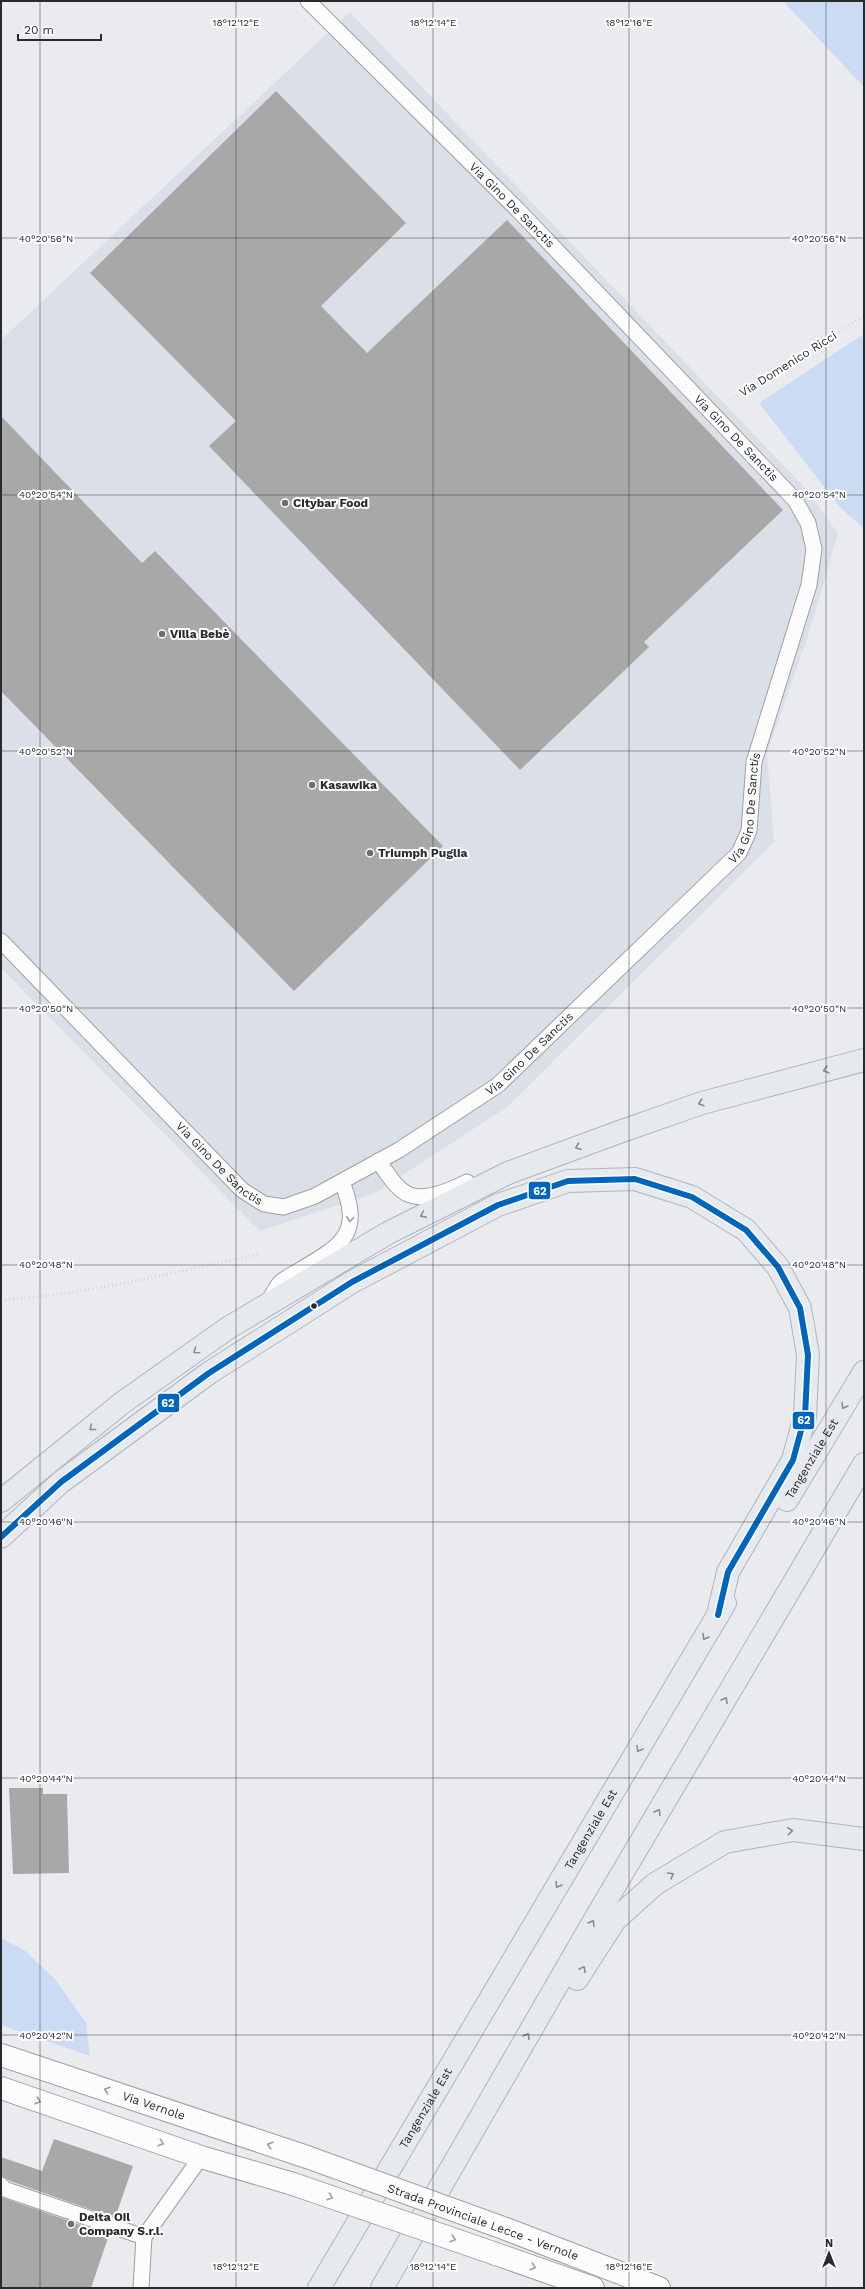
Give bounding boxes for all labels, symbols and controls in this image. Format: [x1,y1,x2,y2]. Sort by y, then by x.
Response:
scale bar [18,16,101,42]
text: 18°12'12"E [213,17,259,28]
text: 18°12'14"E [410,17,456,28]
text: 18°12'16"E [605,17,653,28]
text: 20 m [24,23,54,37]
street label: Via Gino De Sanctis [466,159,558,251]
text: 40°20'56"N [19,233,73,244]
text: 40°20'56"N [792,233,846,244]
street label: Via Domenico Ricci [737,328,839,400]
street label: Via Gino De Sanctis [691,392,781,484]
text: 40°20'54"N [19,489,73,500]
text: 40°20'54"N [792,489,846,500]
place label: Citybar Food [293,496,368,510]
marker: Citybar Food [280,498,290,508]
place label: Villa Bebè [170,627,230,641]
marker: Villa Bebè [157,629,167,639]
text: 40°20'52"N [19,746,73,757]
text: 40°20'52"N [792,746,846,757]
street label: Via Gino De Sanctis [726,751,764,866]
place label: Kasawika [320,778,377,792]
marker: Kasawika [307,780,317,790]
place label: Triumph Puglia [378,846,467,860]
marker: Triumph Puglia [365,848,375,858]
text: 40°20'50"N [19,1003,73,1014]
text: 40°20'50"N [792,1003,846,1014]
street label: Via Gino De Sanctis [483,1009,576,1098]
one-way arrow [823,1065,830,1074]
one-way arrow [697,1098,704,1107]
street label: Via Gino De Sanctis [173,1119,265,1208]
one-way arrow [575,1143,582,1151]
line badge: 62 [528,1181,551,1200]
text: 62 [533,1185,547,1198]
one-way arrow [420,1210,427,1218]
one-way arrow [346,1216,355,1222]
text: 40°20'48"N [19,1259,73,1270]
text: 40°20'48"N [792,1259,846,1270]
unlabelled marker [309,1301,319,1311]
one-way arrow [194,1346,201,1353]
line badge: 62 [157,1393,180,1413]
text: 62 [161,1397,175,1410]
one-way arrow [841,1402,848,1409]
line badge: 62 [792,1411,815,1430]
text: 62 [797,1414,811,1427]
street label: Tangenziale Est [782,1416,841,1502]
one-way arrow [89,1423,96,1430]
text: 40°20'46"N [19,1516,73,1527]
text: 40°20'46"N [792,1516,846,1527]
one-way arrow [702,1633,709,1640]
one-way arrow [720,1697,727,1704]
one-way arrow [636,1745,643,1752]
text: 40°20'44"N [19,1773,73,1784]
text: 40°20'44"N [792,1773,846,1784]
street label: Tangenziale Est [561,1787,620,1872]
one-way arrow [654,1809,661,1816]
one-way arrow [787,1827,794,1836]
one-way arrow [667,1873,674,1880]
one-way arrow [555,1881,562,1888]
one-way arrow [588,1920,595,1927]
one-way arrow [579,1966,586,1973]
text: 40°20'42"N [19,2030,73,2041]
text: 40°20'42"N [792,2030,846,2041]
one-way arrow [523,2033,530,2040]
street label: Tangenziale Est [396,2065,455,2151]
one-way arrow [103,2086,110,2095]
street label: Via Vernole [120,2089,187,2123]
one-way arrow [34,2096,41,2105]
one-way arrow [157,2138,164,2147]
one-way arrow [266,2141,273,2150]
street label: Strada Provinciale Lecce - Vernole [386,2181,581,2263]
one-way arrow [326,2192,333,2200]
place label: Delta Oil Company S.r.l. [79,2210,163,2238]
marker: Delta Oil Company S.r.l. [66,2219,76,2229]
north arrow [809,2233,849,2273]
one-way arrow [449,2234,456,2243]
text: N [825,2237,833,2250]
text: 18°12'12"E [213,2261,259,2272]
text: 18°12'14"E [410,2261,456,2272]
text: 18°12'16"E [605,2261,653,2272]
one-way arrow [529,2262,536,2271]

